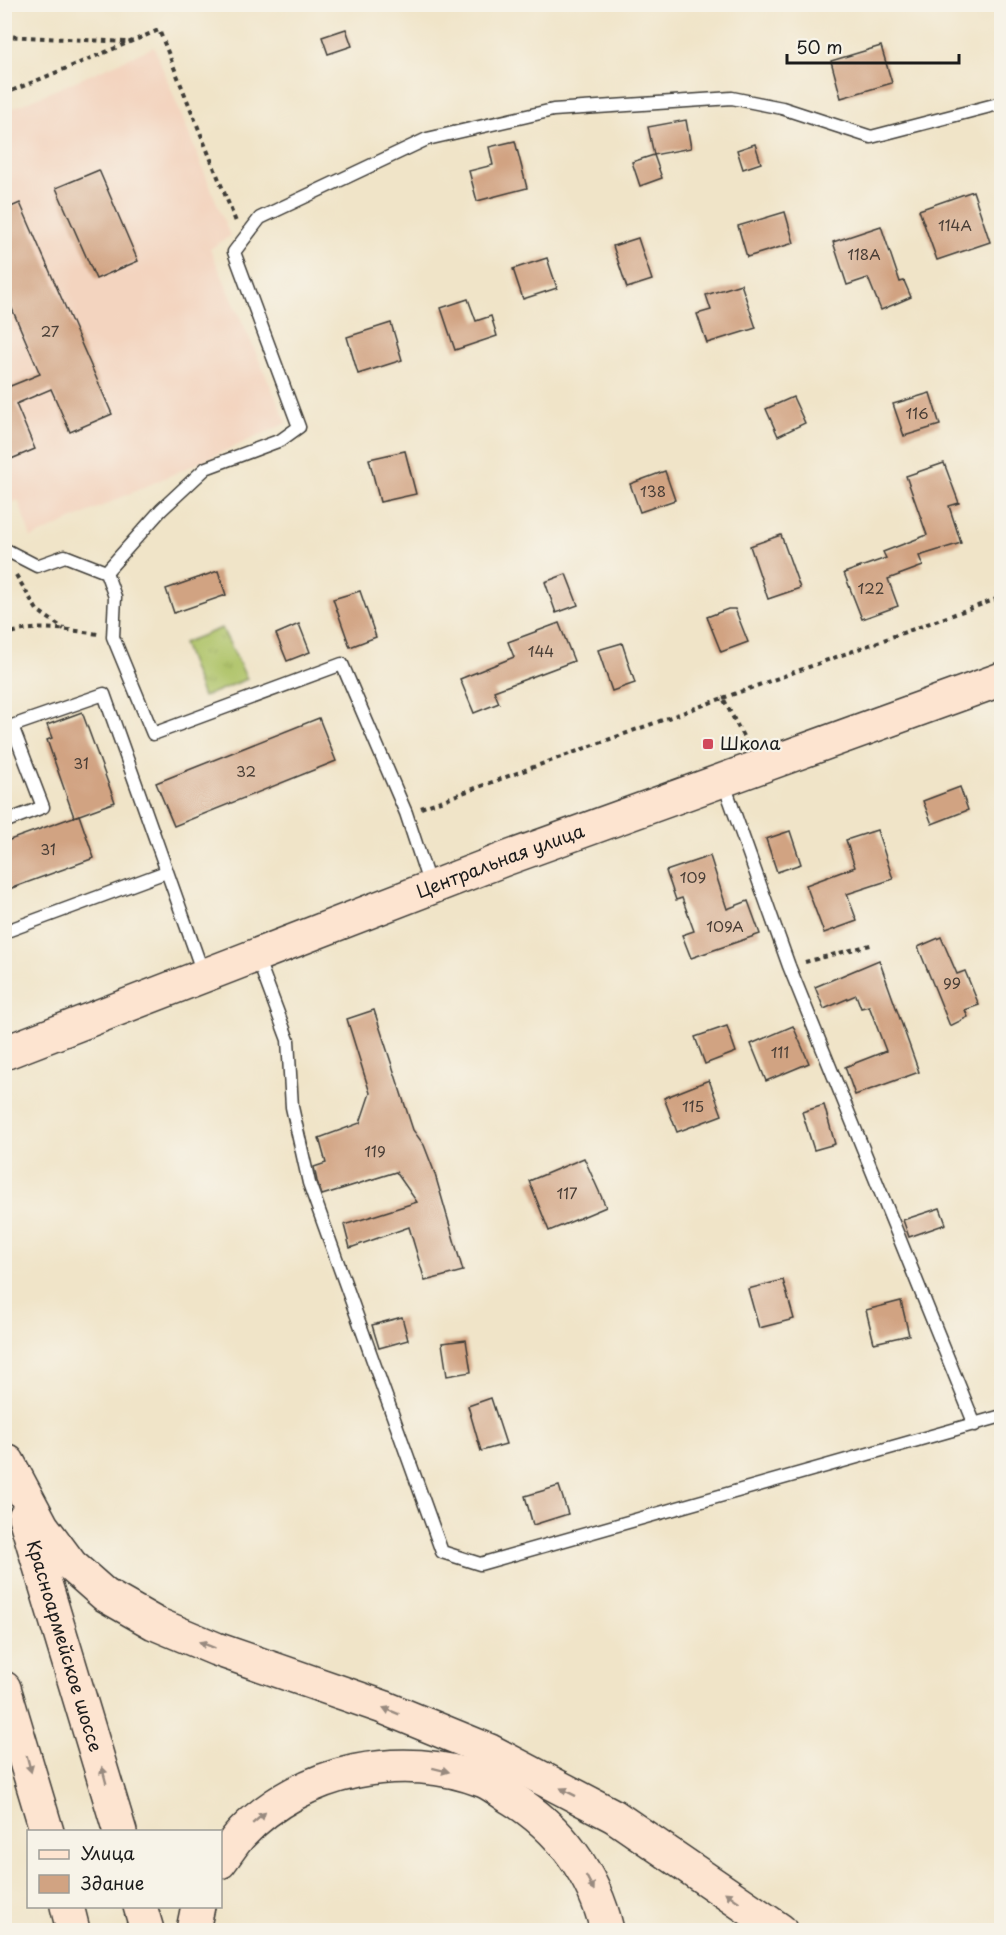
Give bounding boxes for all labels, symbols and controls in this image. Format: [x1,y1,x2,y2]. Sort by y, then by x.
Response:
scale bar [787,27,960,65]
text: 50 m [796,33,843,60]
house number: 114А [938,213,972,236]
house number: 118А [847,242,881,265]
house number: 27 [41,319,60,342]
house number: 116 [905,401,929,424]
house number: 138 [640,479,666,502]
house number: 122 [858,576,884,599]
house number: 144 [528,639,554,662]
place label: Школа [720,729,781,756]
marker: Школа [701,737,715,751]
house number: 31 [73,751,89,774]
house number: 32 [236,759,256,782]
street label: Центральная улица [412,816,588,904]
house number: 31 [40,837,56,860]
house number: 109 [680,865,706,888]
house number: 109А [706,914,744,937]
house number: 99 [943,971,961,994]
house number: 111 [771,1040,789,1063]
house number: 115 [682,1094,704,1117]
house number: 119 [364,1139,386,1162]
house number: 117 [556,1181,578,1204]
street label: Красноармейское шоссе [21,1537,110,1755]
one-way arrow [198,1640,216,1650]
one-way arrow [382,1706,400,1715]
one-way arrow [24,1755,34,1773]
one-way arrow [99,1766,108,1784]
one-way arrow [432,1766,450,1776]
one-way arrow [559,1787,577,1797]
one-way arrow [251,1812,266,1825]
legend [27,1830,222,1908]
text: Улица [81,1839,135,1866]
text: Здание [81,1869,144,1896]
one-way arrow [585,1875,595,1892]
one-way arrow [724,1891,740,1903]

